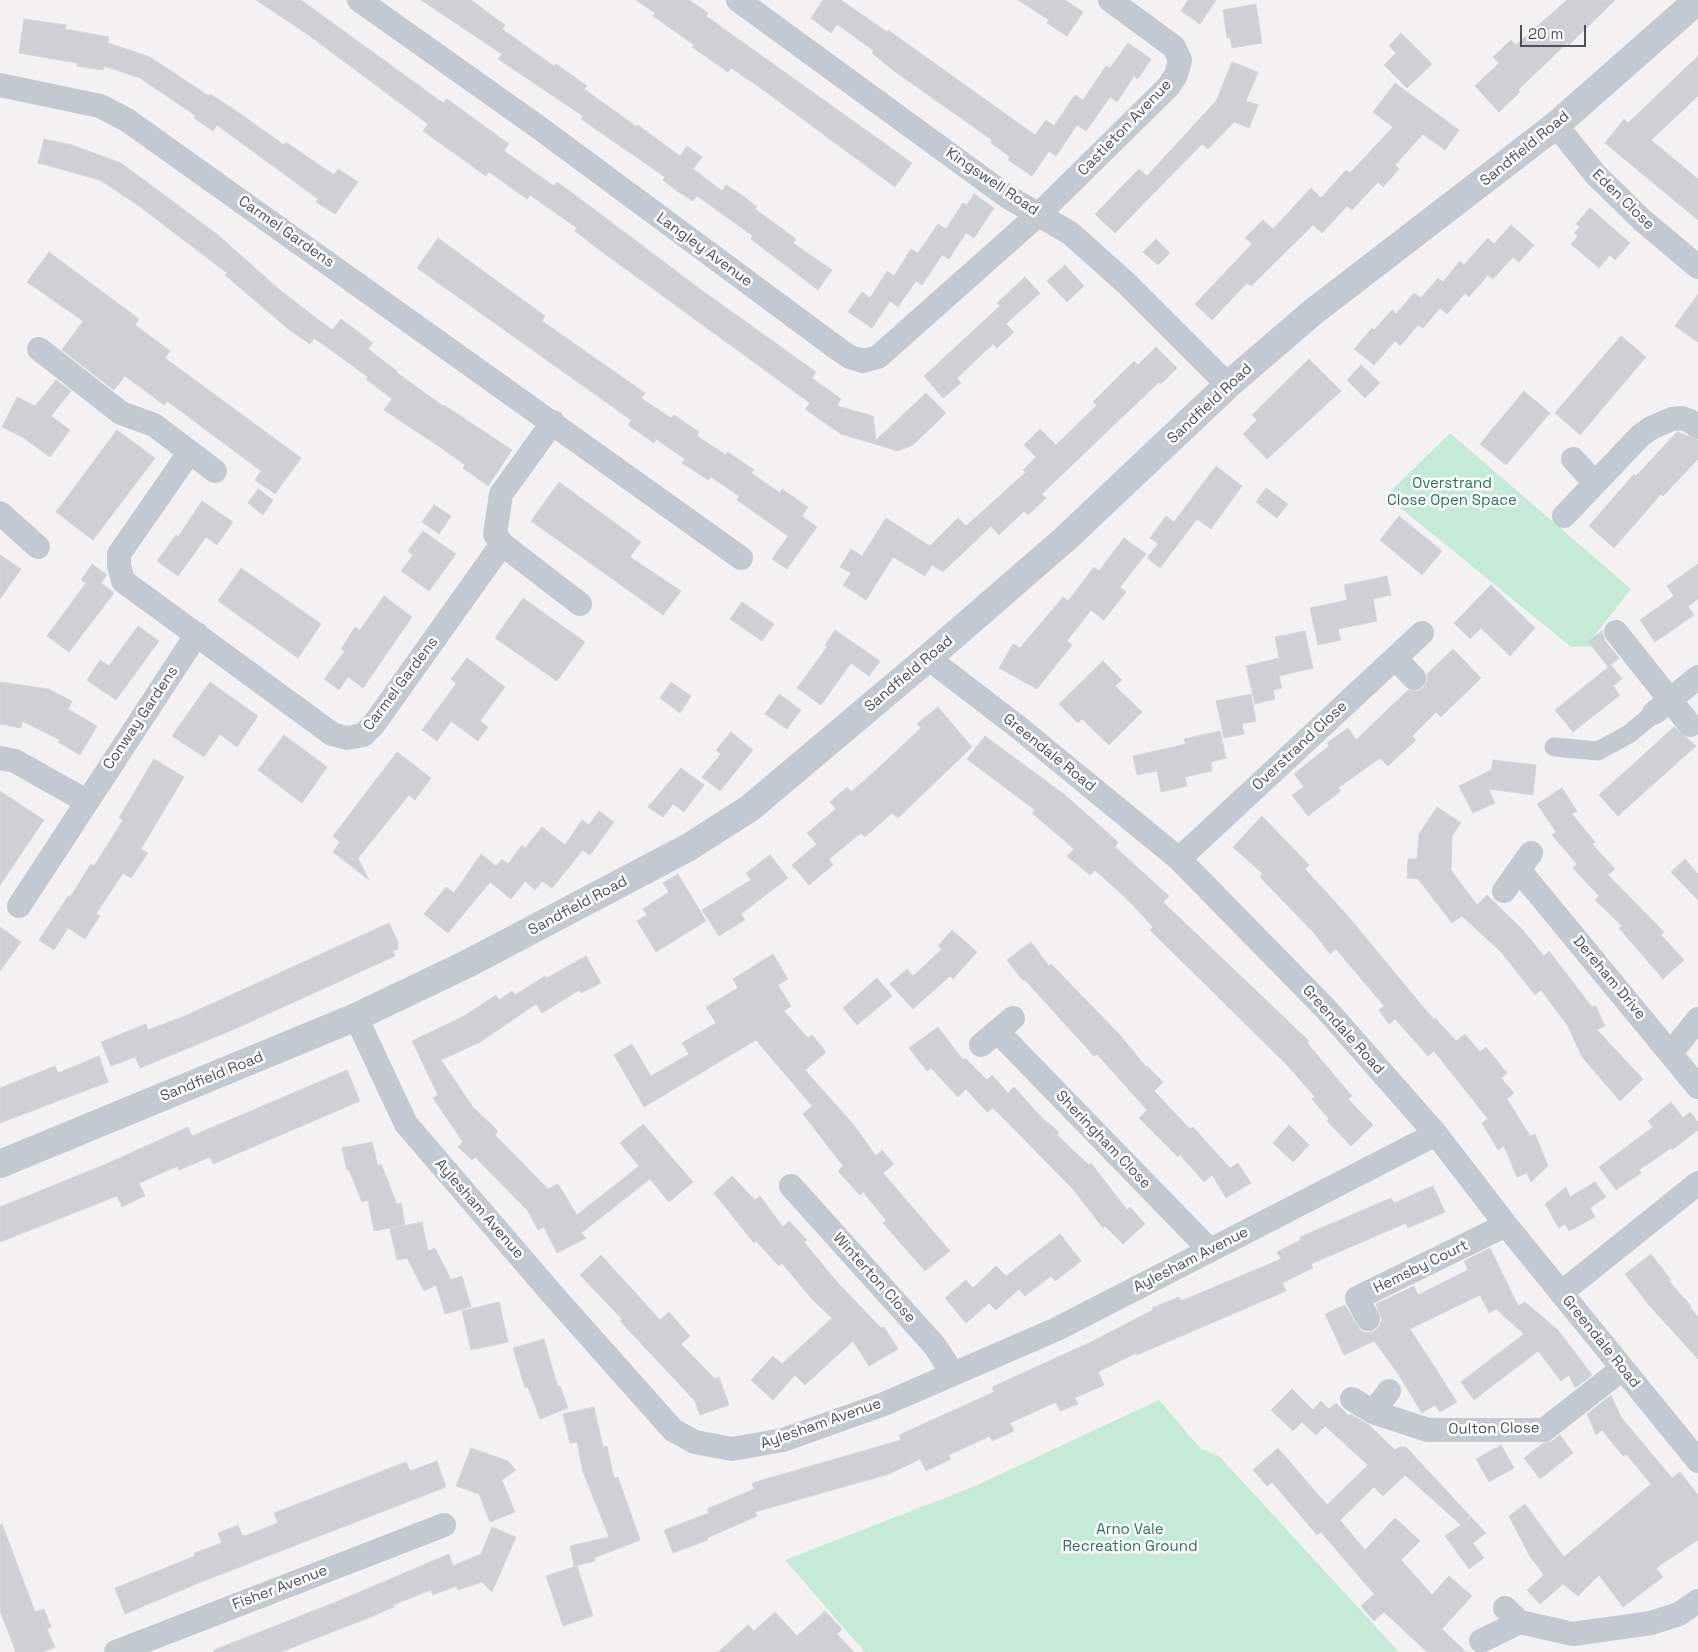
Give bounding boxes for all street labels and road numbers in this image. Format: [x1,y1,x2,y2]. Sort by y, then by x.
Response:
street label: Castleton Avenue [1074,76,1176,180]
street label: Sandfield Road [1477,108,1573,190]
street label: Kingswell Road [942,144,1042,220]
street label: Eden Close [1588,166,1658,234]
street label: Carmel Gardens [235,192,337,272]
street label: Langley Avenue [653,209,755,291]
street label: Sandfield Road [1164,360,1256,448]
street label: Sandfield Road [861,632,957,716]
street label: Carmel Gardens [360,634,442,734]
street label: Conway Gardens [100,663,182,773]
street label: Overstrand Close [1249,697,1351,795]
street label: Greendale Road [999,710,1099,796]
street label: Sandfield Road [525,872,631,940]
street label: Dereham Drive [1569,933,1649,1023]
street label: Greendale Road [1298,982,1388,1078]
street label: Sandfield Road [158,1048,266,1106]
street label: Sheringham Close [1052,1087,1154,1193]
street label: Aylesham Avenue [431,1155,527,1263]
street label: Aylesham Avenue [1130,1223,1252,1297]
street label: Winterton Close [829,1229,919,1327]
street label: Hemsby Court [1371,1236,1471,1298]
street label: Greendale Road [1558,1292,1644,1392]
street label: Aylesham Avenue [758,1395,884,1453]
street label: Oulton Close [1448,1419,1540,1439]
street label: Fisher Avenue [230,1562,330,1614]

